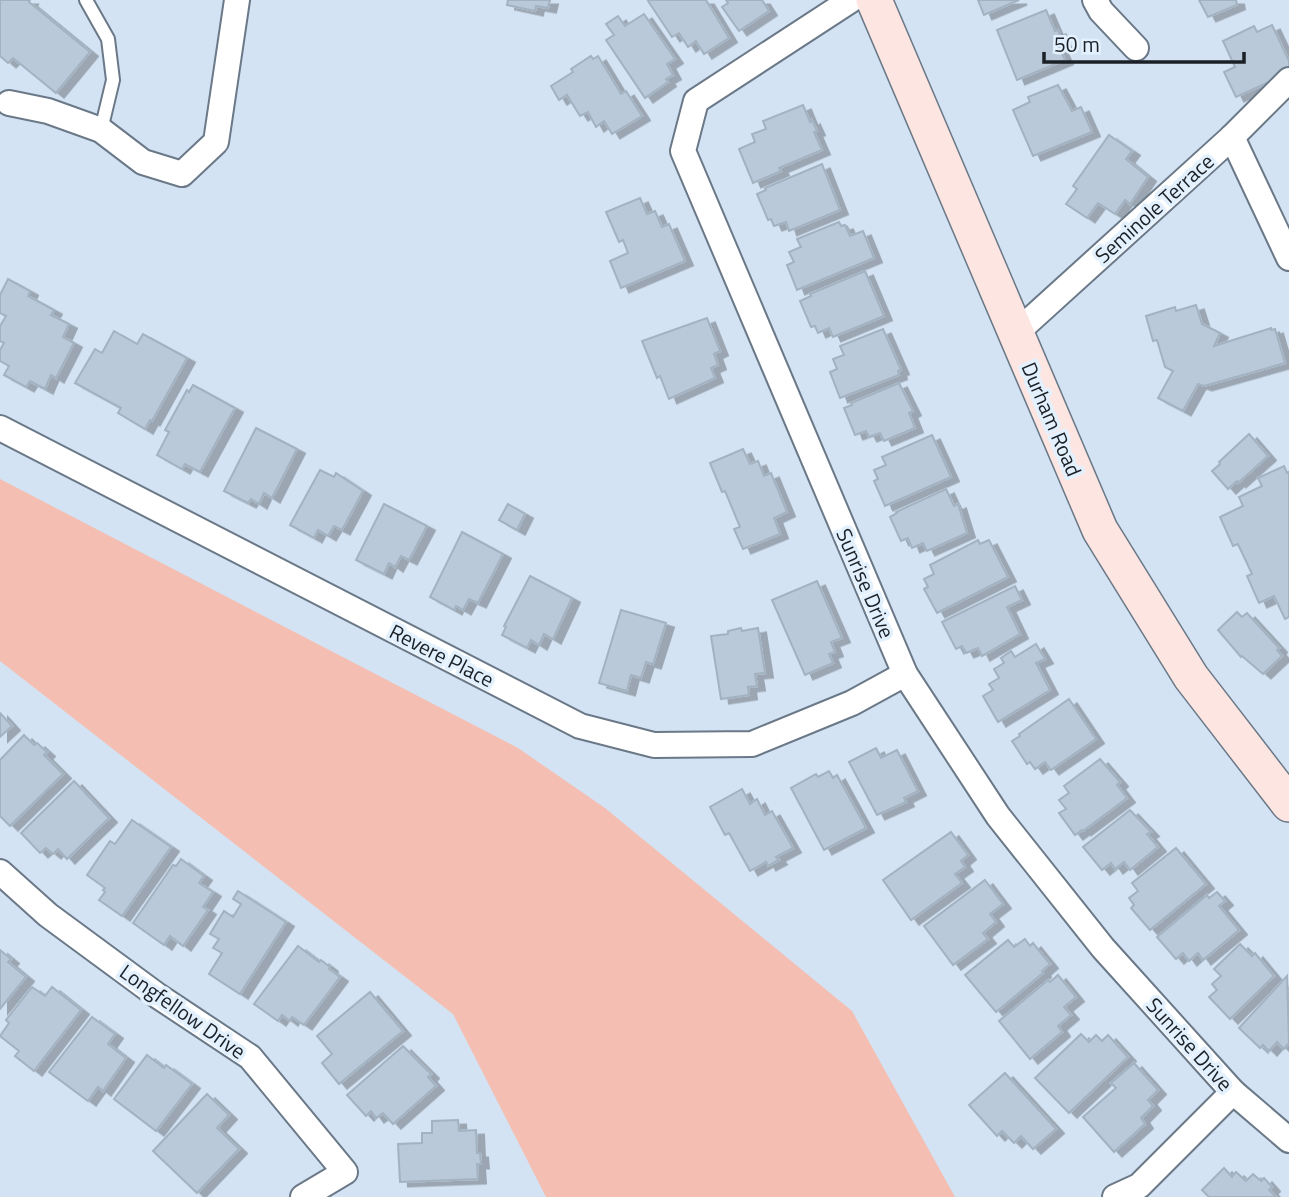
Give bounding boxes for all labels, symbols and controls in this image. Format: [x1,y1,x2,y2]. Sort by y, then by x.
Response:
scale bar [1044,21,1244,65]
text: 50 m [1054,28,1100,60]
street label: Seminole Terrace [1087,146,1221,270]
street label: Durham Road [1014,357,1090,481]
street label: Sunrise Drive [828,523,904,643]
street label: Revere Place [384,615,500,695]
street label: Longfellow Drive [113,956,253,1066]
street label: Sunrise Drive [1139,990,1241,1098]

